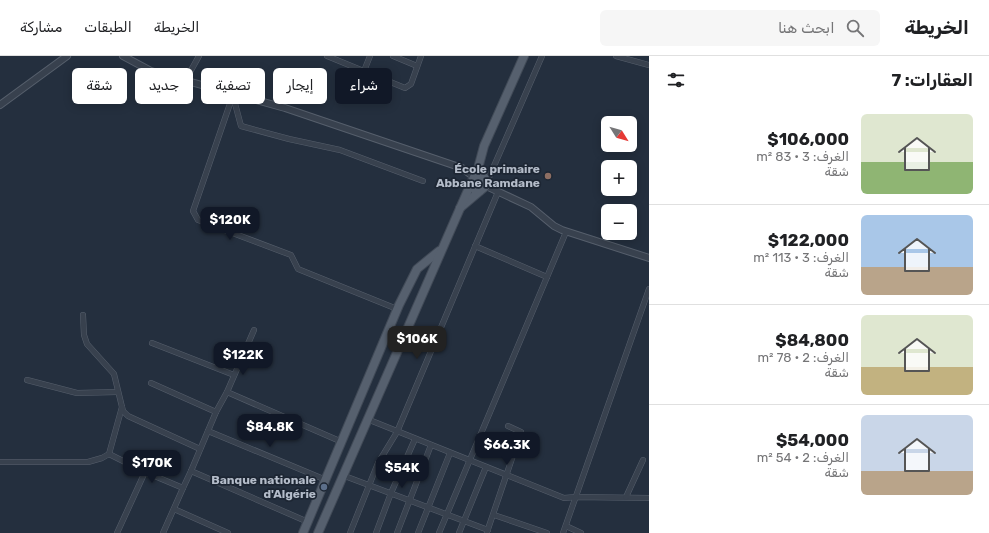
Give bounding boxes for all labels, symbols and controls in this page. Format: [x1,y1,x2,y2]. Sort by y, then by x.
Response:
search box [600,10,880,46]
text: الخريطة [904,16,969,39]
icon: search [844,17,866,39]
text: مشاركة [20,19,62,36]
text: الطبقات [84,19,132,36]
text: الخريطة [154,19,199,36]
text: ابحث هنا [778,19,834,37]
chip: شقة [72,68,127,104]
chip: جديد [135,68,193,104]
chip: تصفية [201,68,265,104]
chip: إيجار [273,68,327,104]
chip: شراء [335,68,392,104]
icon: filters [665,69,687,91]
text: العقارات: 7 [891,70,973,90]
north arrow [601,116,637,152]
map controls [601,116,637,240]
text: $106,000 [767,129,849,149]
icon: home [893,130,941,178]
text: الغرف: 3 · 83 m² [756,149,849,164]
button: + [601,160,637,196]
place label: École primaire Abbane Ramdane [436,162,540,190]
text: شقة [824,164,849,179]
marker: École primaire Abbane Ramdane [543,171,553,181]
button: − [601,204,637,240]
pin: $120K [202,207,258,241]
text: $120K [209,212,251,227]
text: $122,000 [768,230,849,250]
icon: home [893,231,941,279]
text: الغرف: 3 · 113 m² [753,250,849,265]
text: شقة [824,265,849,280]
pin: $106K [389,326,445,360]
text: $84,800 [775,330,849,350]
text: $106K [396,331,438,346]
icon: home [893,331,941,379]
pin: $122K [215,342,271,376]
text: $122K [223,347,263,362]
text: الغرف: 2 · 78 m² [757,350,849,365]
text: شقة [824,365,849,380]
pin: $84.8K [237,414,303,448]
text: $84.8K [246,419,294,434]
text: $54,000 [776,430,849,450]
icon: home [893,431,941,479]
pin: $66.3K [474,432,540,466]
text: $66.3K [484,437,530,452]
pin: $170K [124,450,180,484]
text: الغرف: 2 · 54 m² [757,450,849,465]
text: $170K [132,455,172,470]
pin: $54K [378,455,426,489]
text: $54K [385,460,419,475]
text: شقة [824,465,849,480]
place label: Banque nationale d'Algérie [211,473,316,501]
marker: Banque nationale d'Algérie [319,482,329,492]

